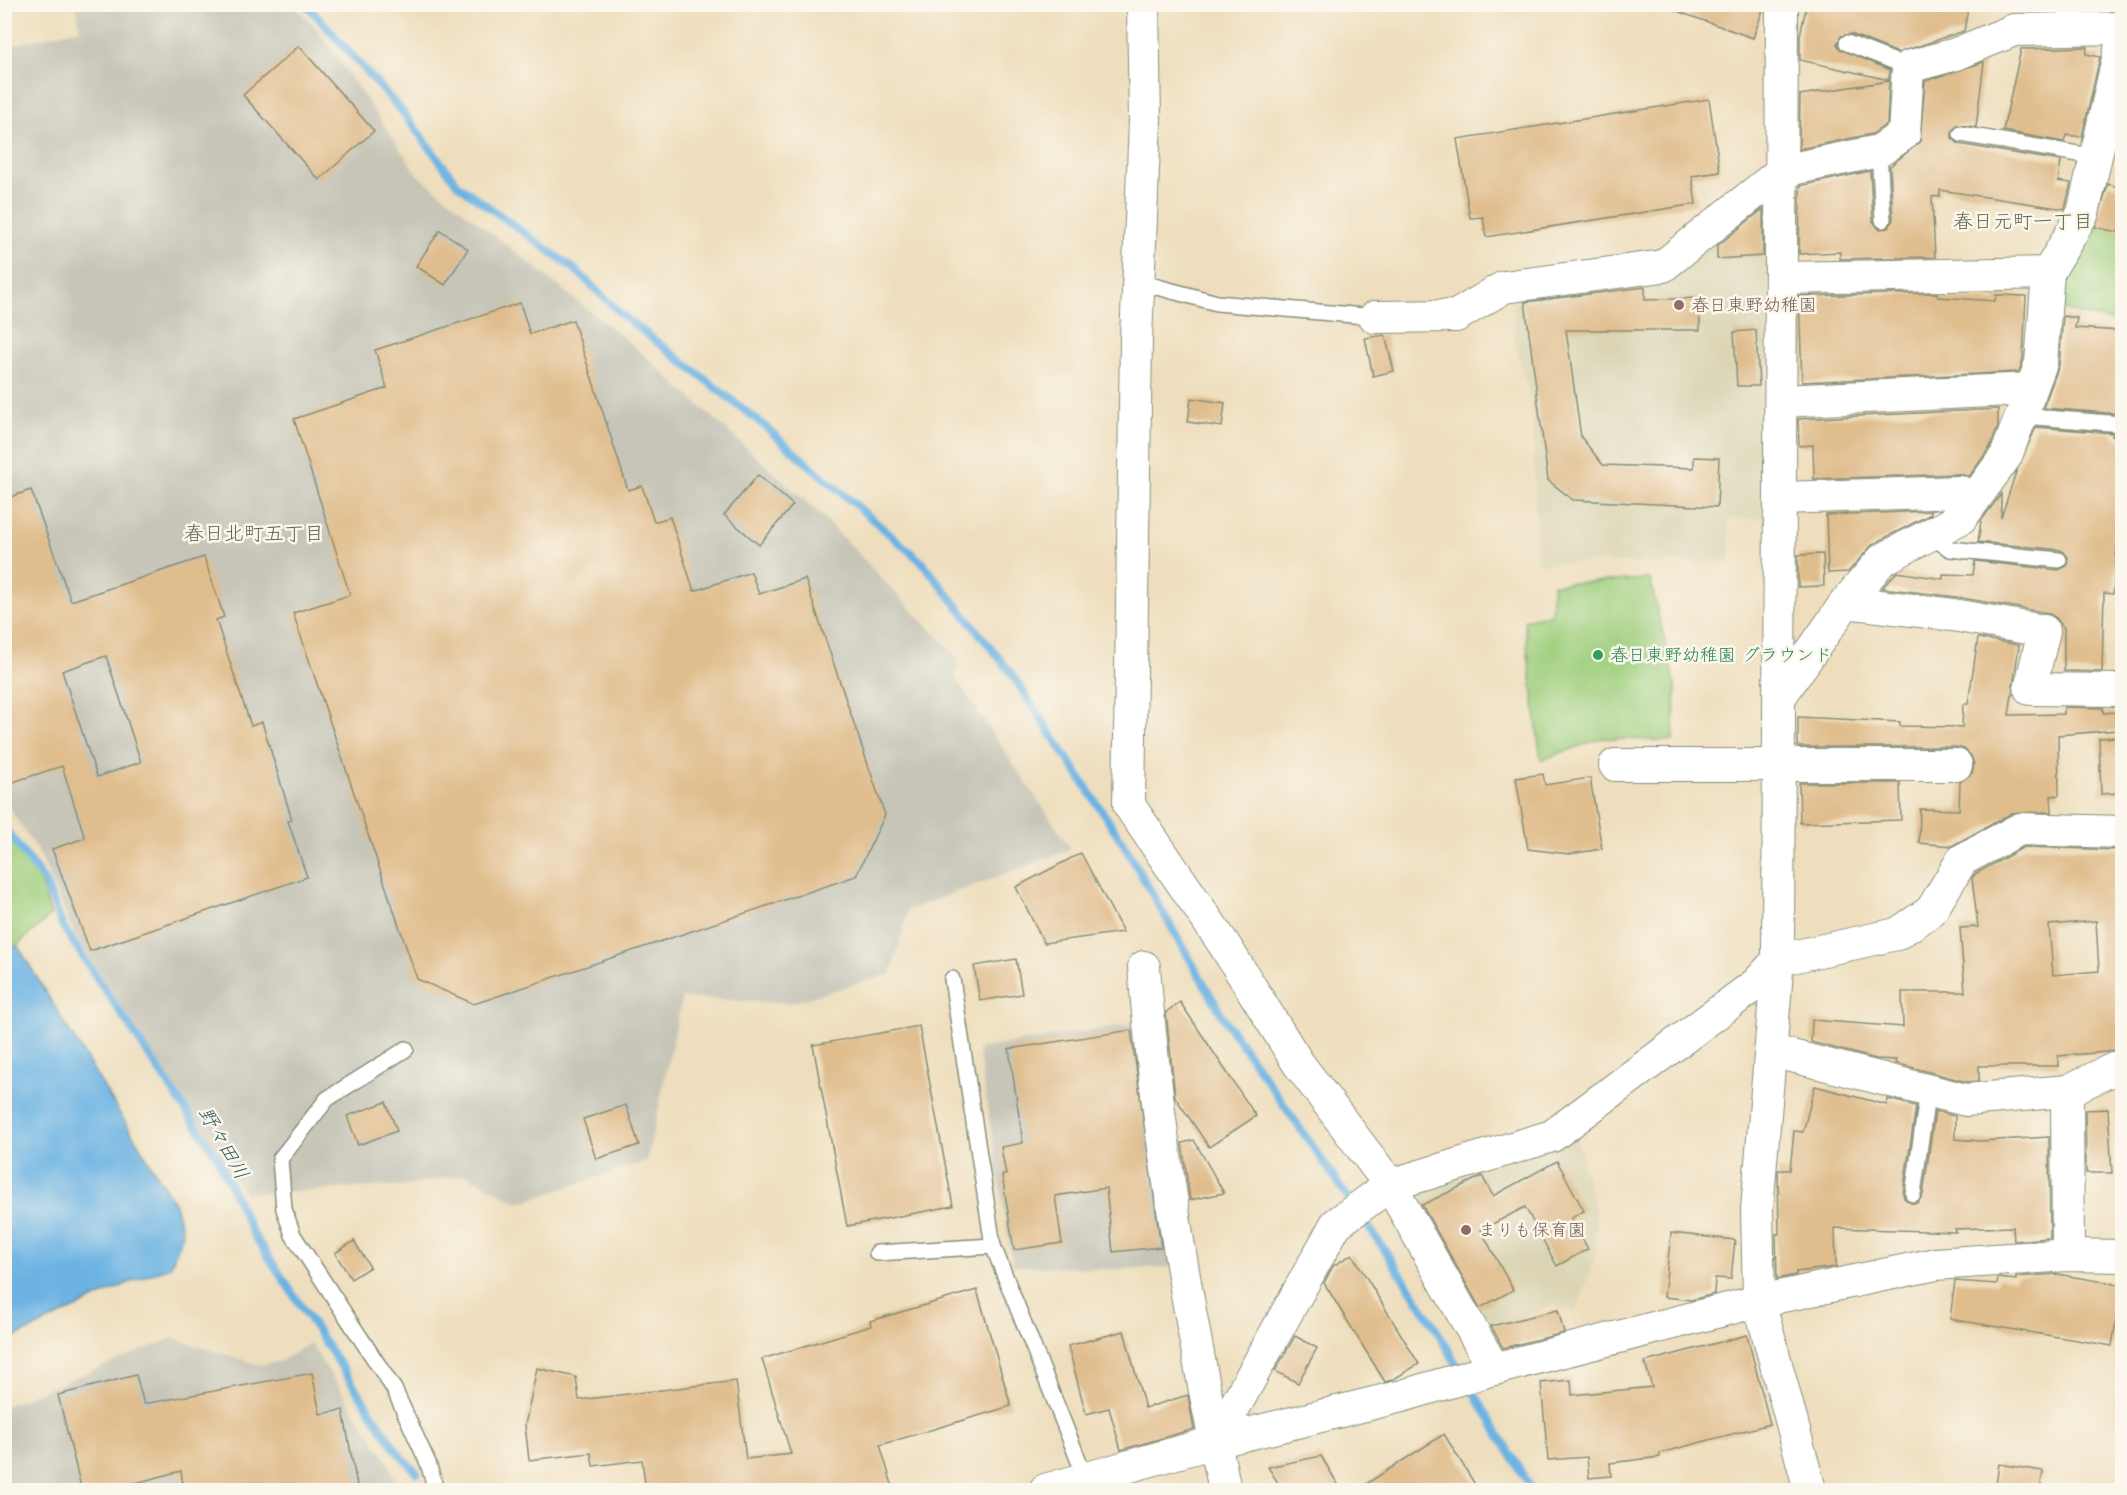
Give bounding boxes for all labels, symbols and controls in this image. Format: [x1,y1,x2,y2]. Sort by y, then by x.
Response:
district label: 春日元町一丁目 [1953,210,2093,233]
place label: 春日東野幼稚園 [1691,295,1817,316]
marker: 春日東野幼稚園 [1672,298,1686,312]
district label: 春日北町五丁目 [184,522,324,545]
place label: 春日東野幼稚園 グラウンド [1610,645,1832,666]
marker: 春日東野幼稚園 グラウンド [1591,648,1605,662]
water label: 野々田川 [194,1103,254,1184]
place label: まりも保育園 [1478,1220,1586,1241]
marker: まりも保育園 [1459,1223,1473,1237]

